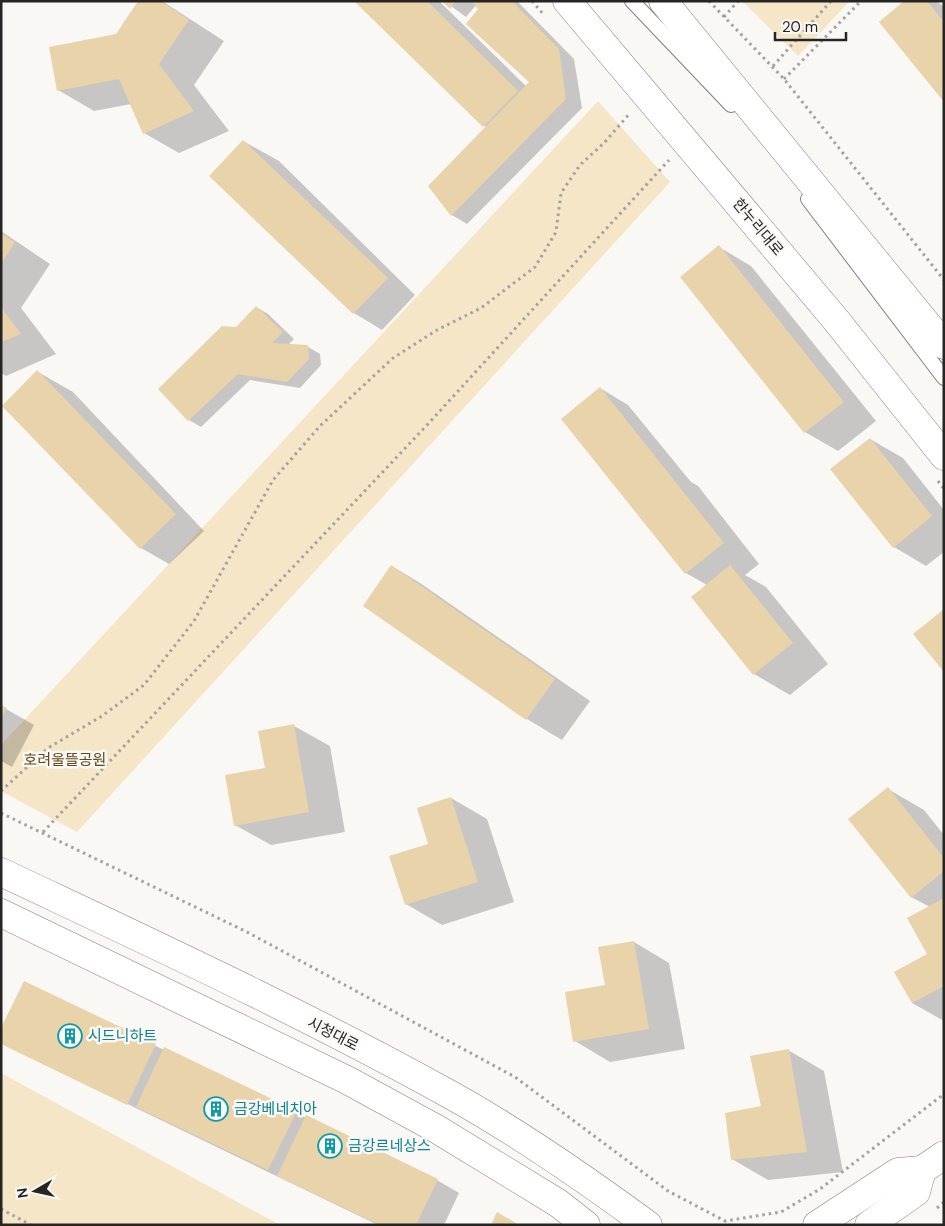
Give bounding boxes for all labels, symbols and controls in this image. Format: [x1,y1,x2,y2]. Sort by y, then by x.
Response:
scale bar [775,10,846,42]
text: 20 m [782,17,818,37]
street label: 한누리대로 [728,194,788,260]
park label: 호려울뜰공원 [24,750,106,770]
street label: 시청대로 [304,1013,362,1055]
building icon: 시드니하트 [57,1023,83,1049]
place label: 시드니하트 [88,1026,157,1046]
building icon: 금강베네치아 [203,1096,229,1122]
place label: 금강베네치아 [234,1099,317,1119]
building icon: 금강르네상스 [317,1133,343,1159]
place label: 금강르네상스 [348,1136,431,1156]
north arrow [10,1166,60,1216]
text: N [12,1187,32,1199]

